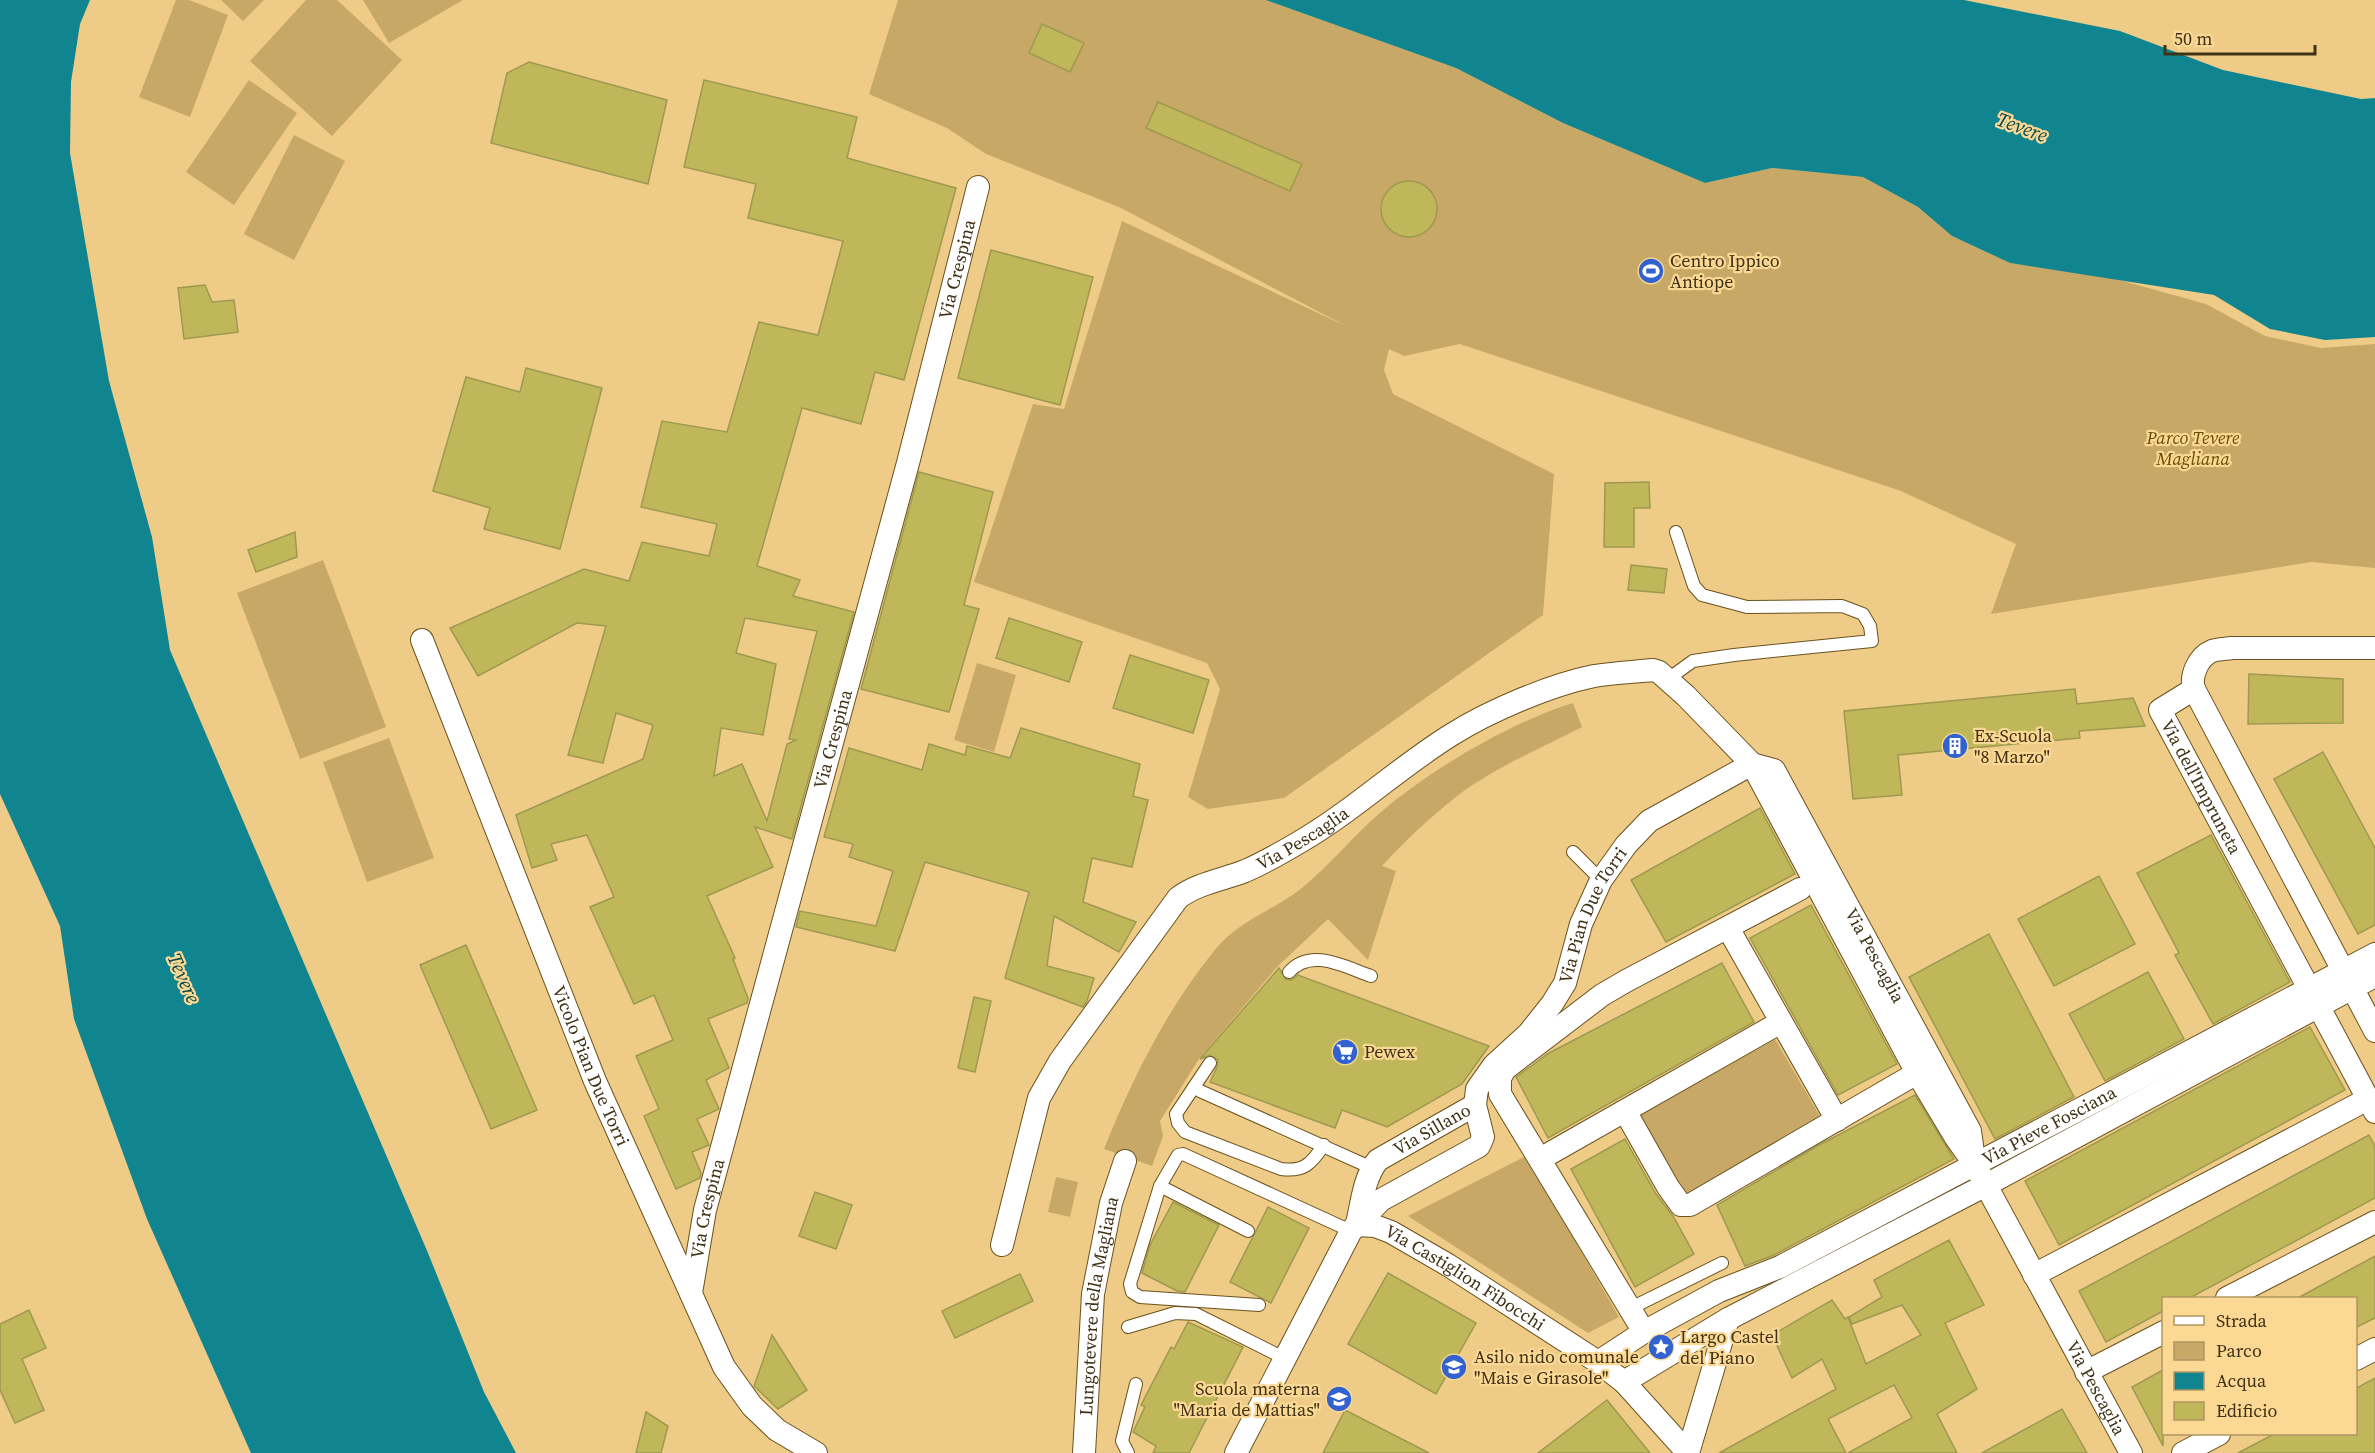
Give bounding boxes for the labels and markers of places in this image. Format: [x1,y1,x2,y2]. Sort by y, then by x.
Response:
place label: Centro Ippico Antiope [1670,248,1780,294]
sports icon: Centro Ippico Antiope [1636,256,1666,286]
place label: Ex-Scuola "8 Marzo" [1974,723,2053,769]
building icon: Ex-Scuola "8 Marzo" [1940,731,1970,761]
supermarket icon: Pewex [1330,1037,1360,1067]
place label: Pewex [1364,1039,1416,1064]
place label: Largo Castel del Piano [1680,1324,1779,1370]
place icon: Largo Castel del Piano [1646,1332,1676,1362]
place label: Asilo nido comunale "Mais e Girasole" [1474,1344,1639,1390]
school or university icon: Asilo nido comunale "Mais e Girasole" [1439,1352,1469,1382]
place label: Scuola materna "Maria de Mattias" [1173,1376,1321,1422]
school or university icon: Scuola materna "Maria de Mattias" [1324,1384,1354,1414]

